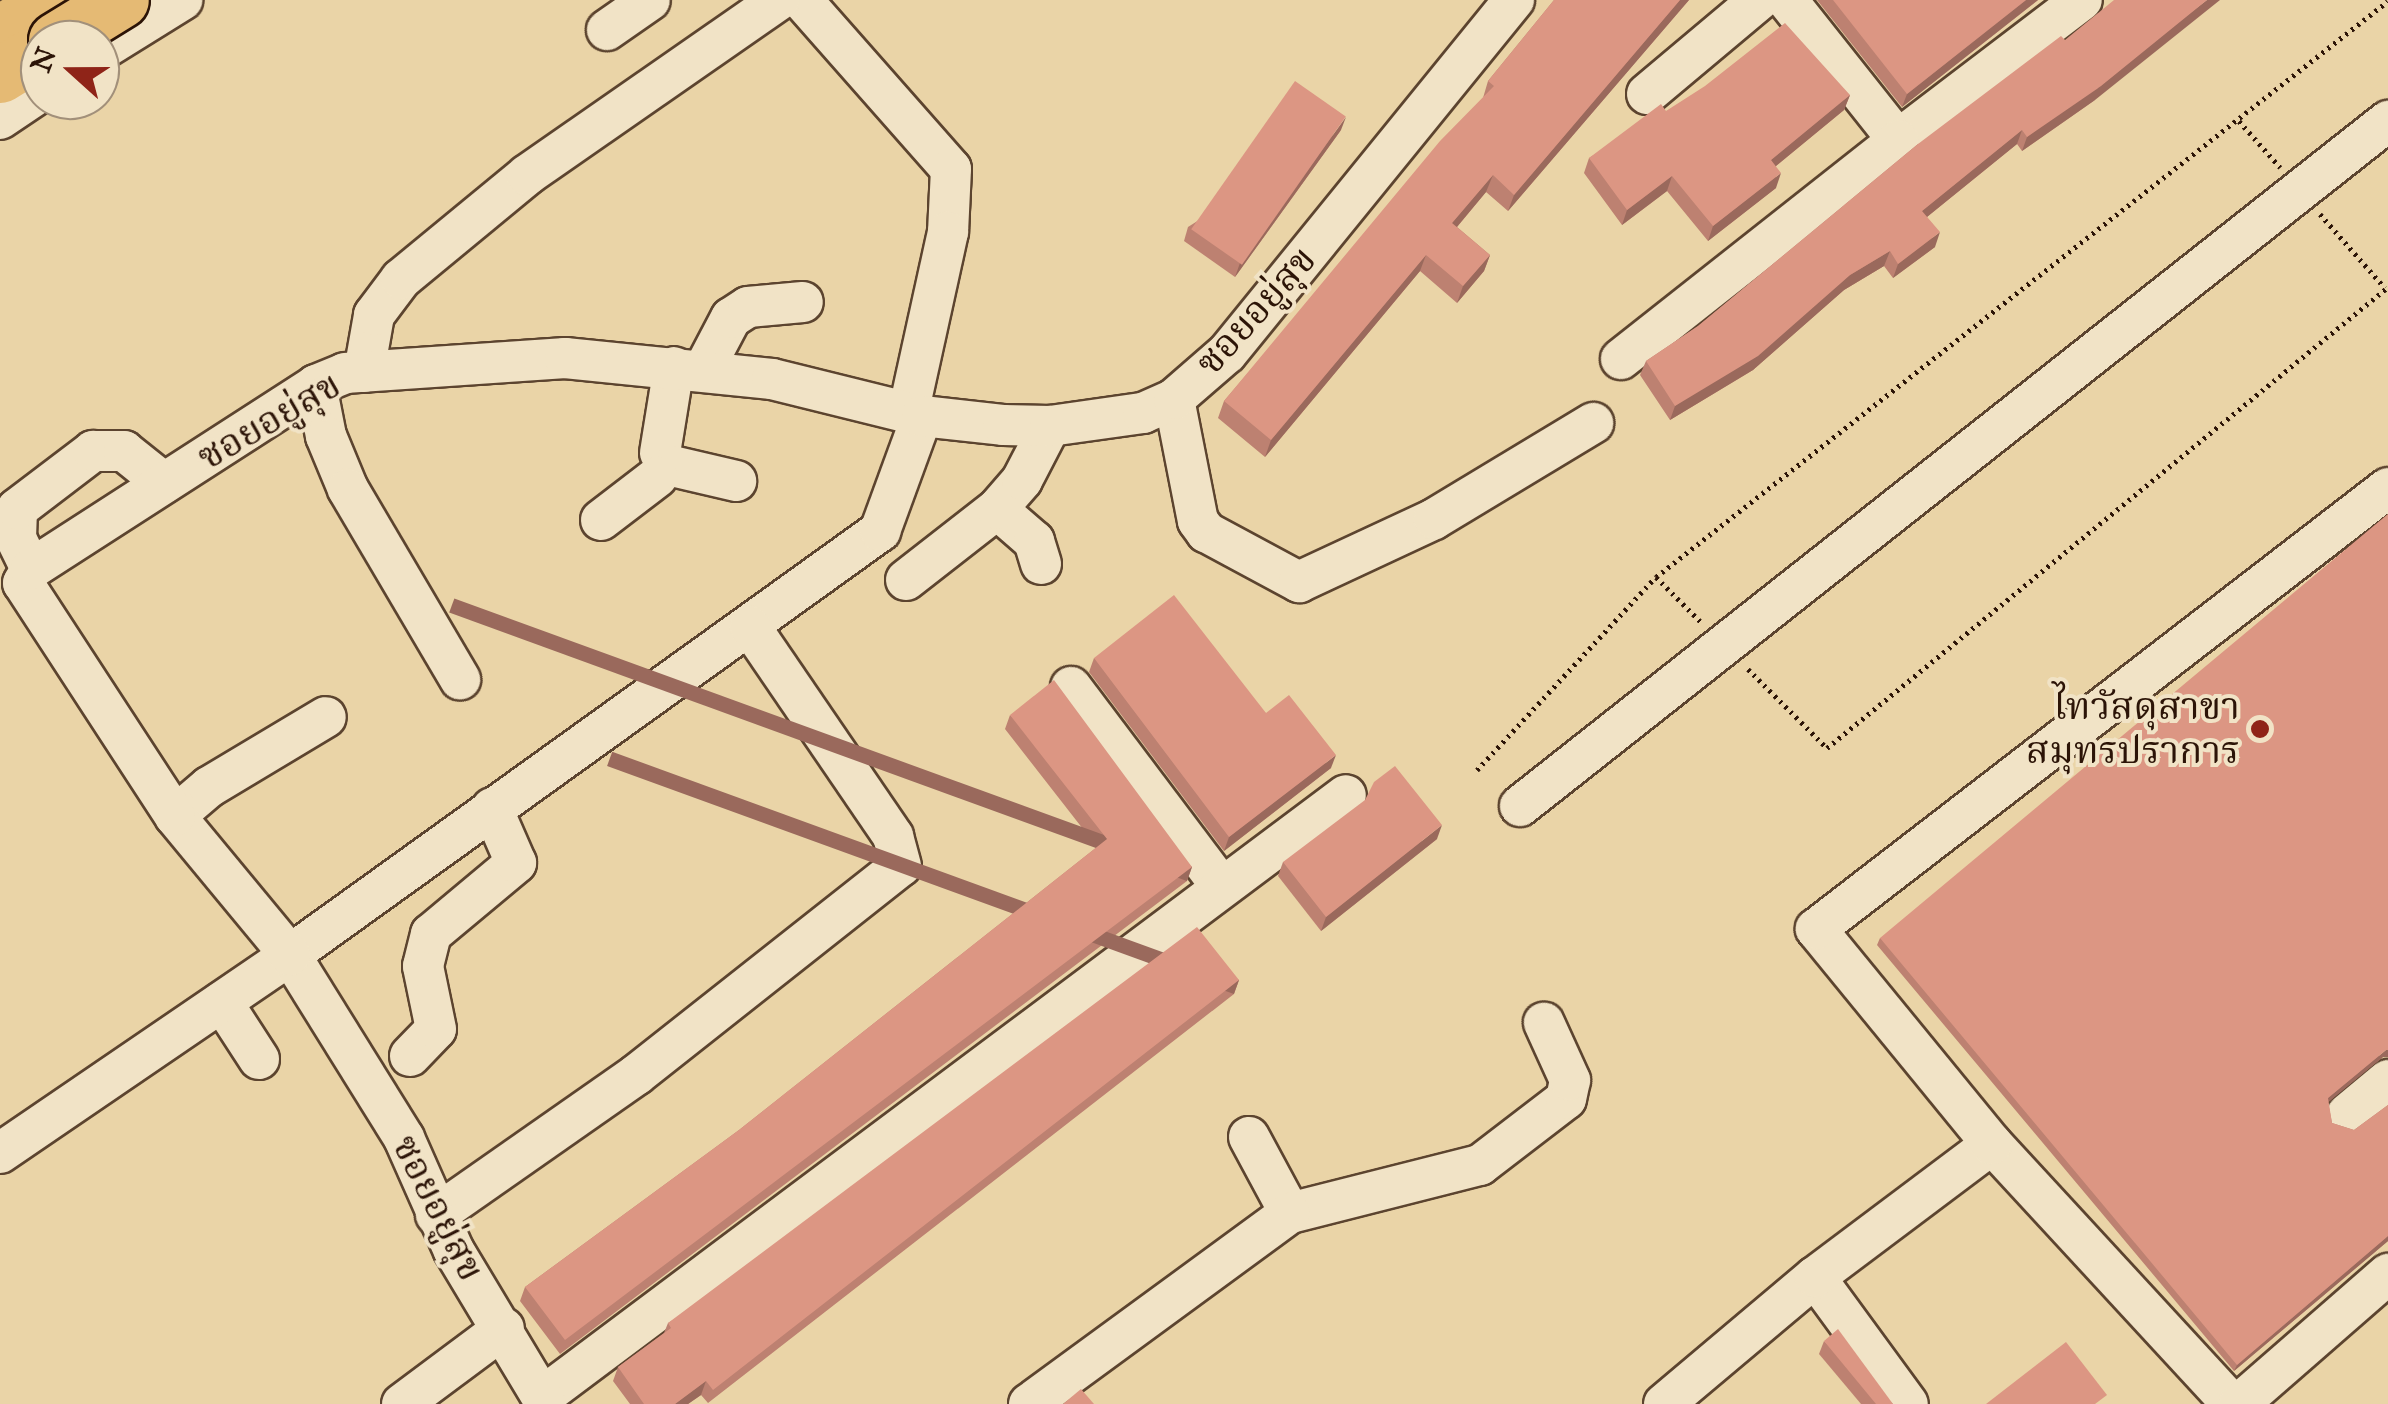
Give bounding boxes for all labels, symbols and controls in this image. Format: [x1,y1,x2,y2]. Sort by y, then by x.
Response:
north arrow [20,20,120,120]
text: N [23,42,64,77]
street label: ซอยอยู่สุข [1186,237,1326,385]
street label: ซอยอยู่สุข [189,362,349,480]
place label: ไทวัสดุสาขา สมุทรปราการ [2026,684,2240,774]
marker: ไทวัสดุสาขา สมุทรปราการ [2249,718,2271,740]
street label: ซอยอยู่สุข [382,1128,494,1288]

